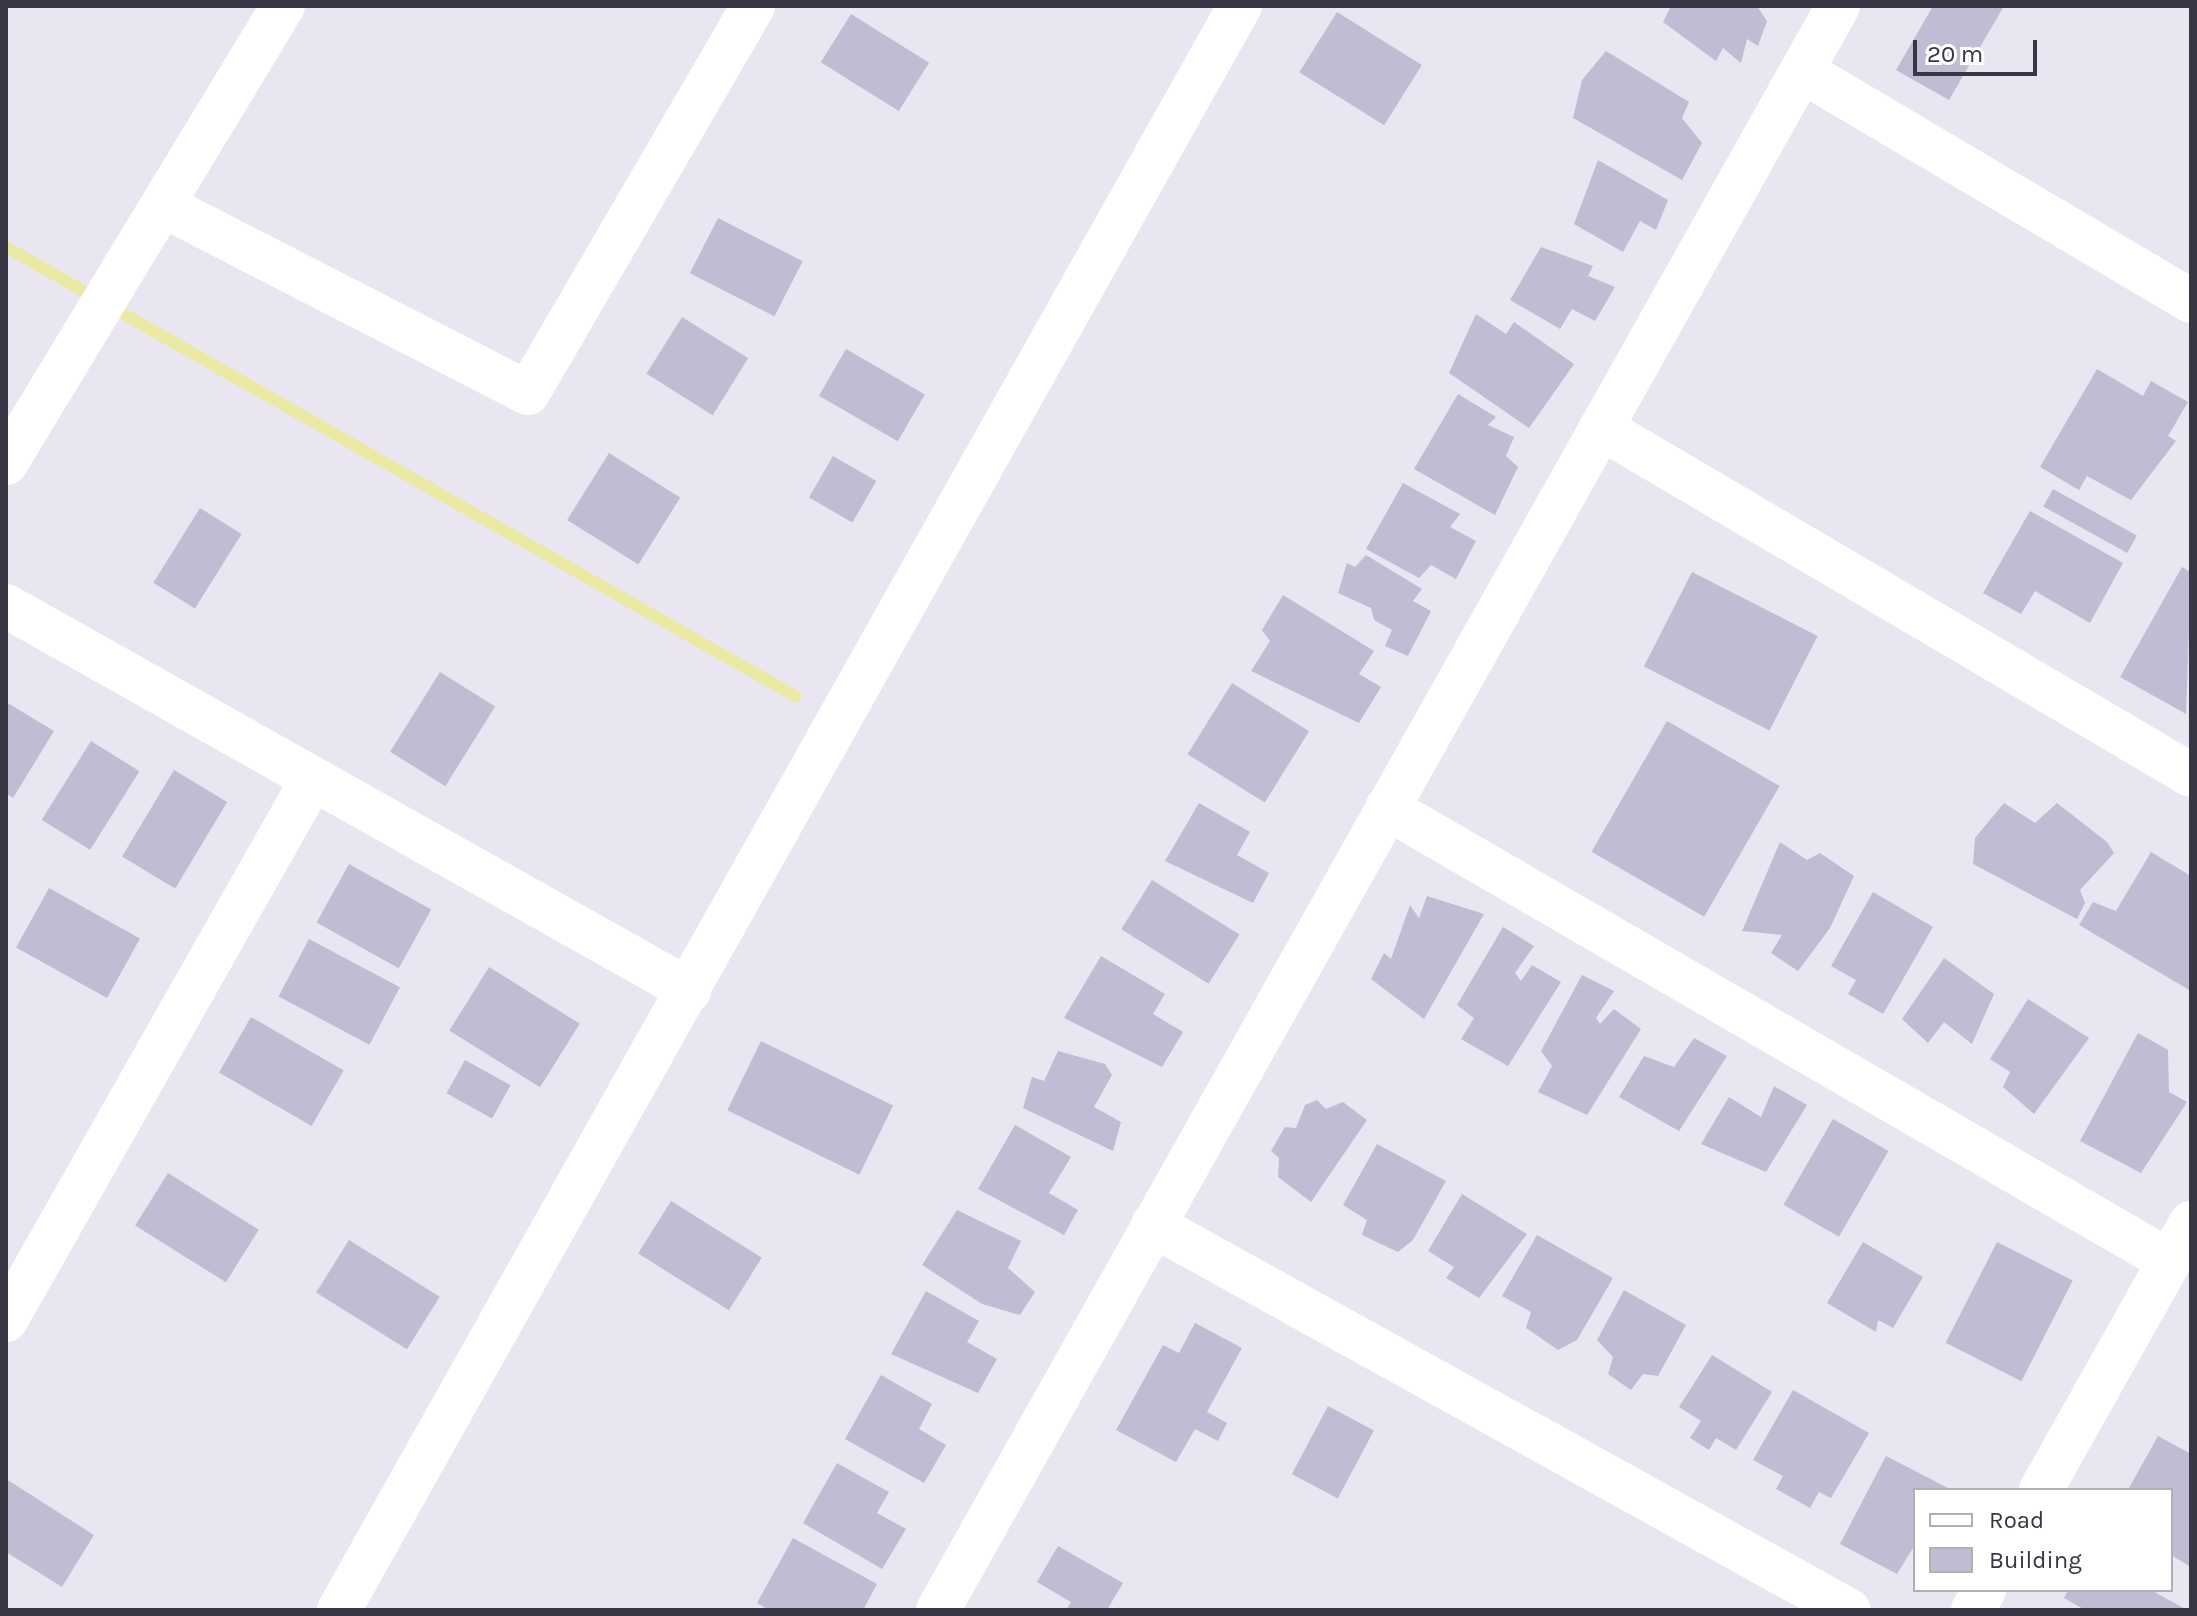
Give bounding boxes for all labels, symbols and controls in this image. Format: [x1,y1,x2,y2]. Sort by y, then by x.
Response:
scale bar [1917,24,2041,74]
text: 20 m [1927,40,1983,68]
legend [1913,1488,2173,1592]
text: Road [1989,1506,2044,1534]
text: Building [1989,1546,2082,1574]

